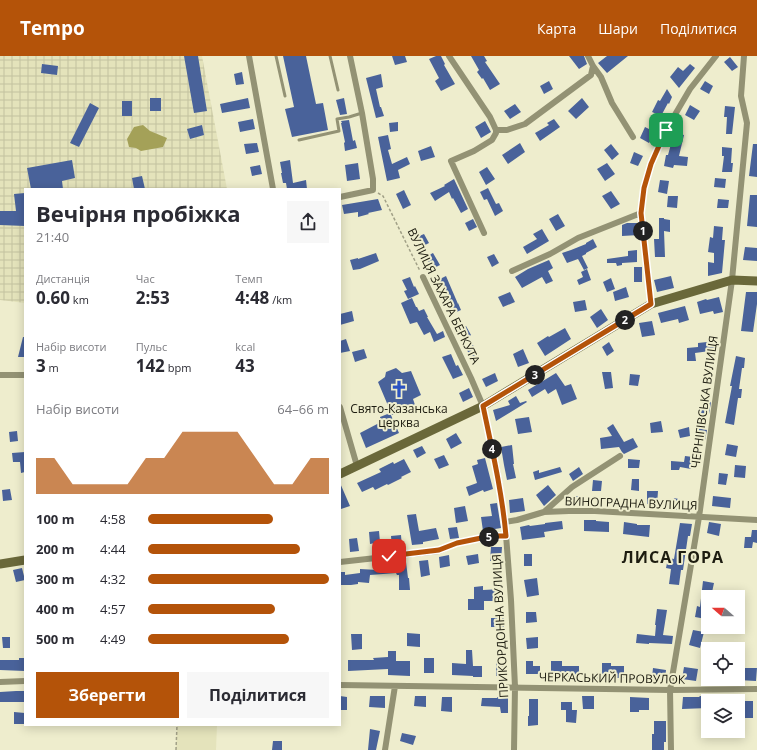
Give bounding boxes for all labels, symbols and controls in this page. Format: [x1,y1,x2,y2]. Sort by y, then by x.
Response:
text: Tempo [20,15,85,41]
text: Карта [537,19,576,38]
text: Шари [598,19,638,38]
text: Поділитися [660,19,737,38]
pin [649,113,683,147]
icon: arrive [655,119,677,141]
text: Вечірня пробіжка [36,198,241,228]
button: share [287,201,329,243]
pin: 1 [633,221,653,241]
text: 1 [640,223,646,238]
street label: ВУЛИЦЯ ЗАХАРА БЕРКУТА [404,225,485,367]
text: 21:40 [36,228,69,246]
text: Дистанція [36,271,90,286]
text: Час [136,271,155,286]
text: Темп [235,271,262,286]
text: 0.60 [36,286,70,309]
text: 2:53 [136,286,170,309]
text: 4:48 [235,286,269,309]
text: km [70,292,89,307]
text: /km [269,292,292,307]
pin: 2 [615,310,635,330]
text: 2 [622,312,628,327]
street label: ЧЕРНІГІВСЬКА ВУЛИЦЯ [686,334,722,470]
text: Набір висоти [36,339,107,354]
text: Пульс [136,339,167,354]
text: kcal [235,339,255,354]
text: 3 [36,354,46,377]
text: 142 [136,354,165,377]
text: 43 [235,354,255,377]
text: m [46,360,59,375]
text: bpm [165,360,191,375]
pin: 3 [525,365,545,385]
text: 3 [532,367,538,382]
church icon: Свято-Казанська церква [389,379,409,399]
text: Набір висоти [36,400,119,418]
text: 64–66 m [277,400,329,418]
place label: Свято-Казанська церква [350,400,448,431]
pin: 4 [482,439,502,459]
text: 4 [489,441,495,456]
street label: ВИНОГРАДНА ВУЛИЦЯ [564,492,698,514]
text: 100 m [36,510,74,528]
text: 4:58 [100,510,126,528]
pin: 5 [479,527,499,547]
text: 5 [486,529,492,544]
pin [372,539,406,573]
text: 200 m [36,540,74,558]
text: 4:44 [100,540,126,558]
icon: check [378,545,400,567]
district label: ЛИСА ГОРА [622,546,724,568]
street label: ПРИКОРДОННА ВУЛИЦЯ [488,554,512,698]
text: 300 m [36,570,74,588]
text: 4:32 [100,570,126,588]
north arrow [701,590,745,634]
map controls [701,590,745,738]
text: 400 m [36,600,74,618]
text: 4:57 [100,600,126,618]
text: 500 m [36,630,74,648]
text: 4:49 [100,630,126,648]
button: locate [701,642,745,686]
street label: ЧЕРКАСЬКИЙ ПРОВУЛОК [539,668,686,688]
button: Зберегти [36,672,179,718]
button: Поділитися [187,672,329,718]
button: layers [701,694,745,738]

